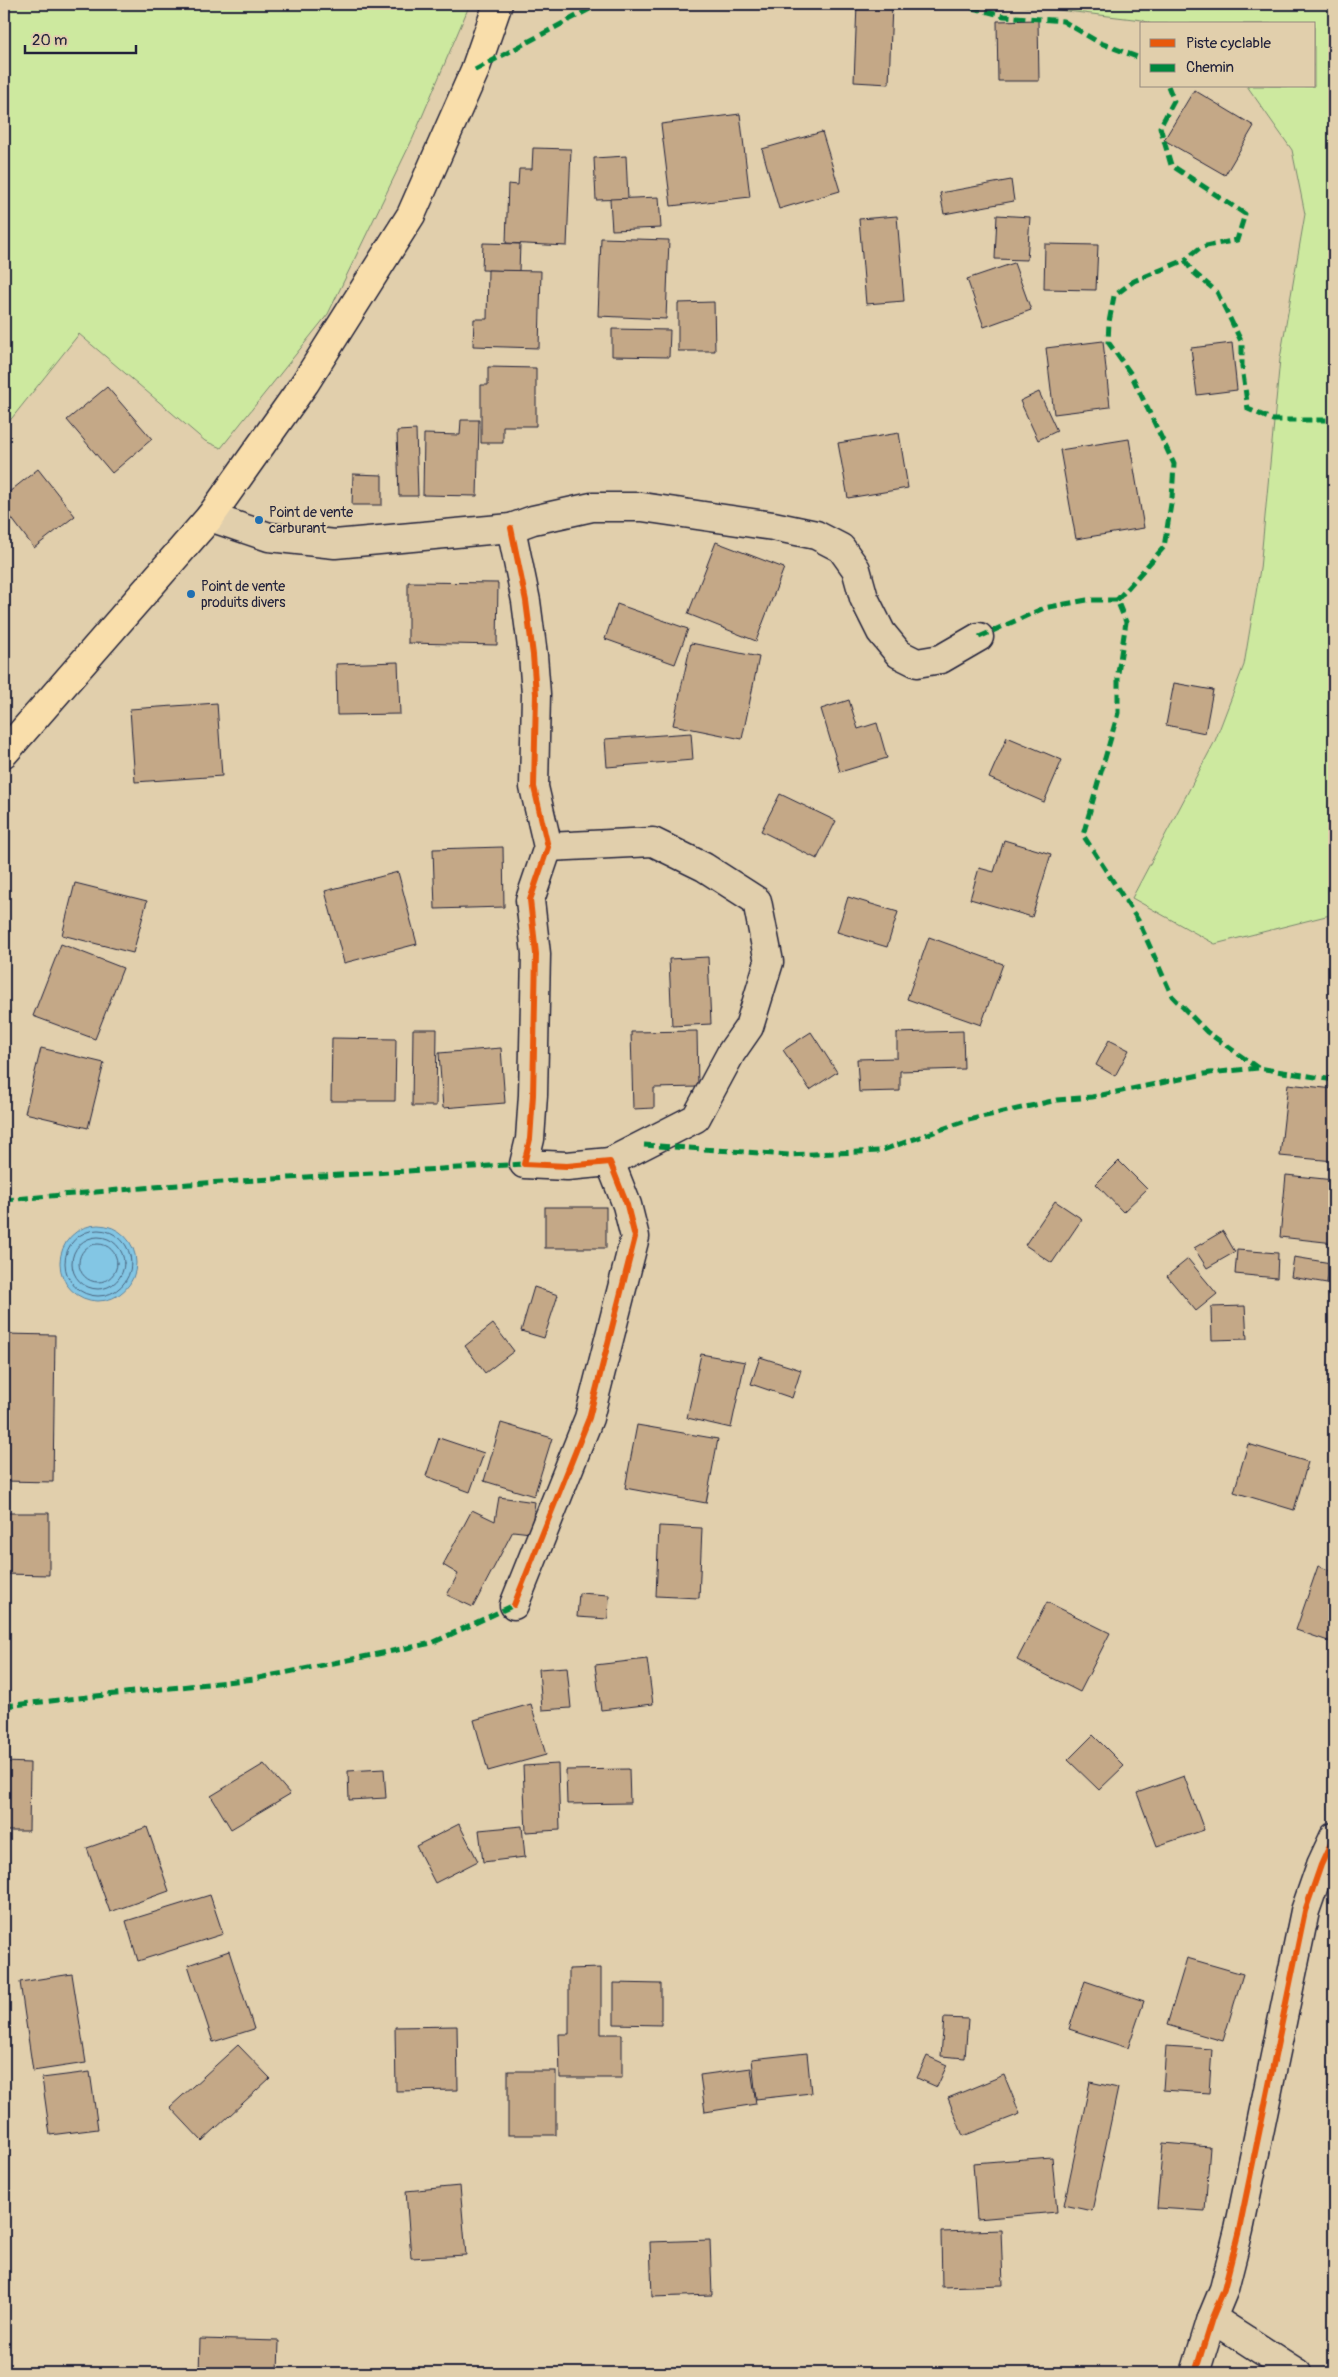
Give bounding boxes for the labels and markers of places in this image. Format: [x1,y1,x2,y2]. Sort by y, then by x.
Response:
place label: Point de vente carburant [269,504,353,537]
marker: Point de vente carburant [253,514,265,526]
place label: Point de vente produits divers [201,578,286,611]
marker: Point de vente produits divers [185,588,197,600]

